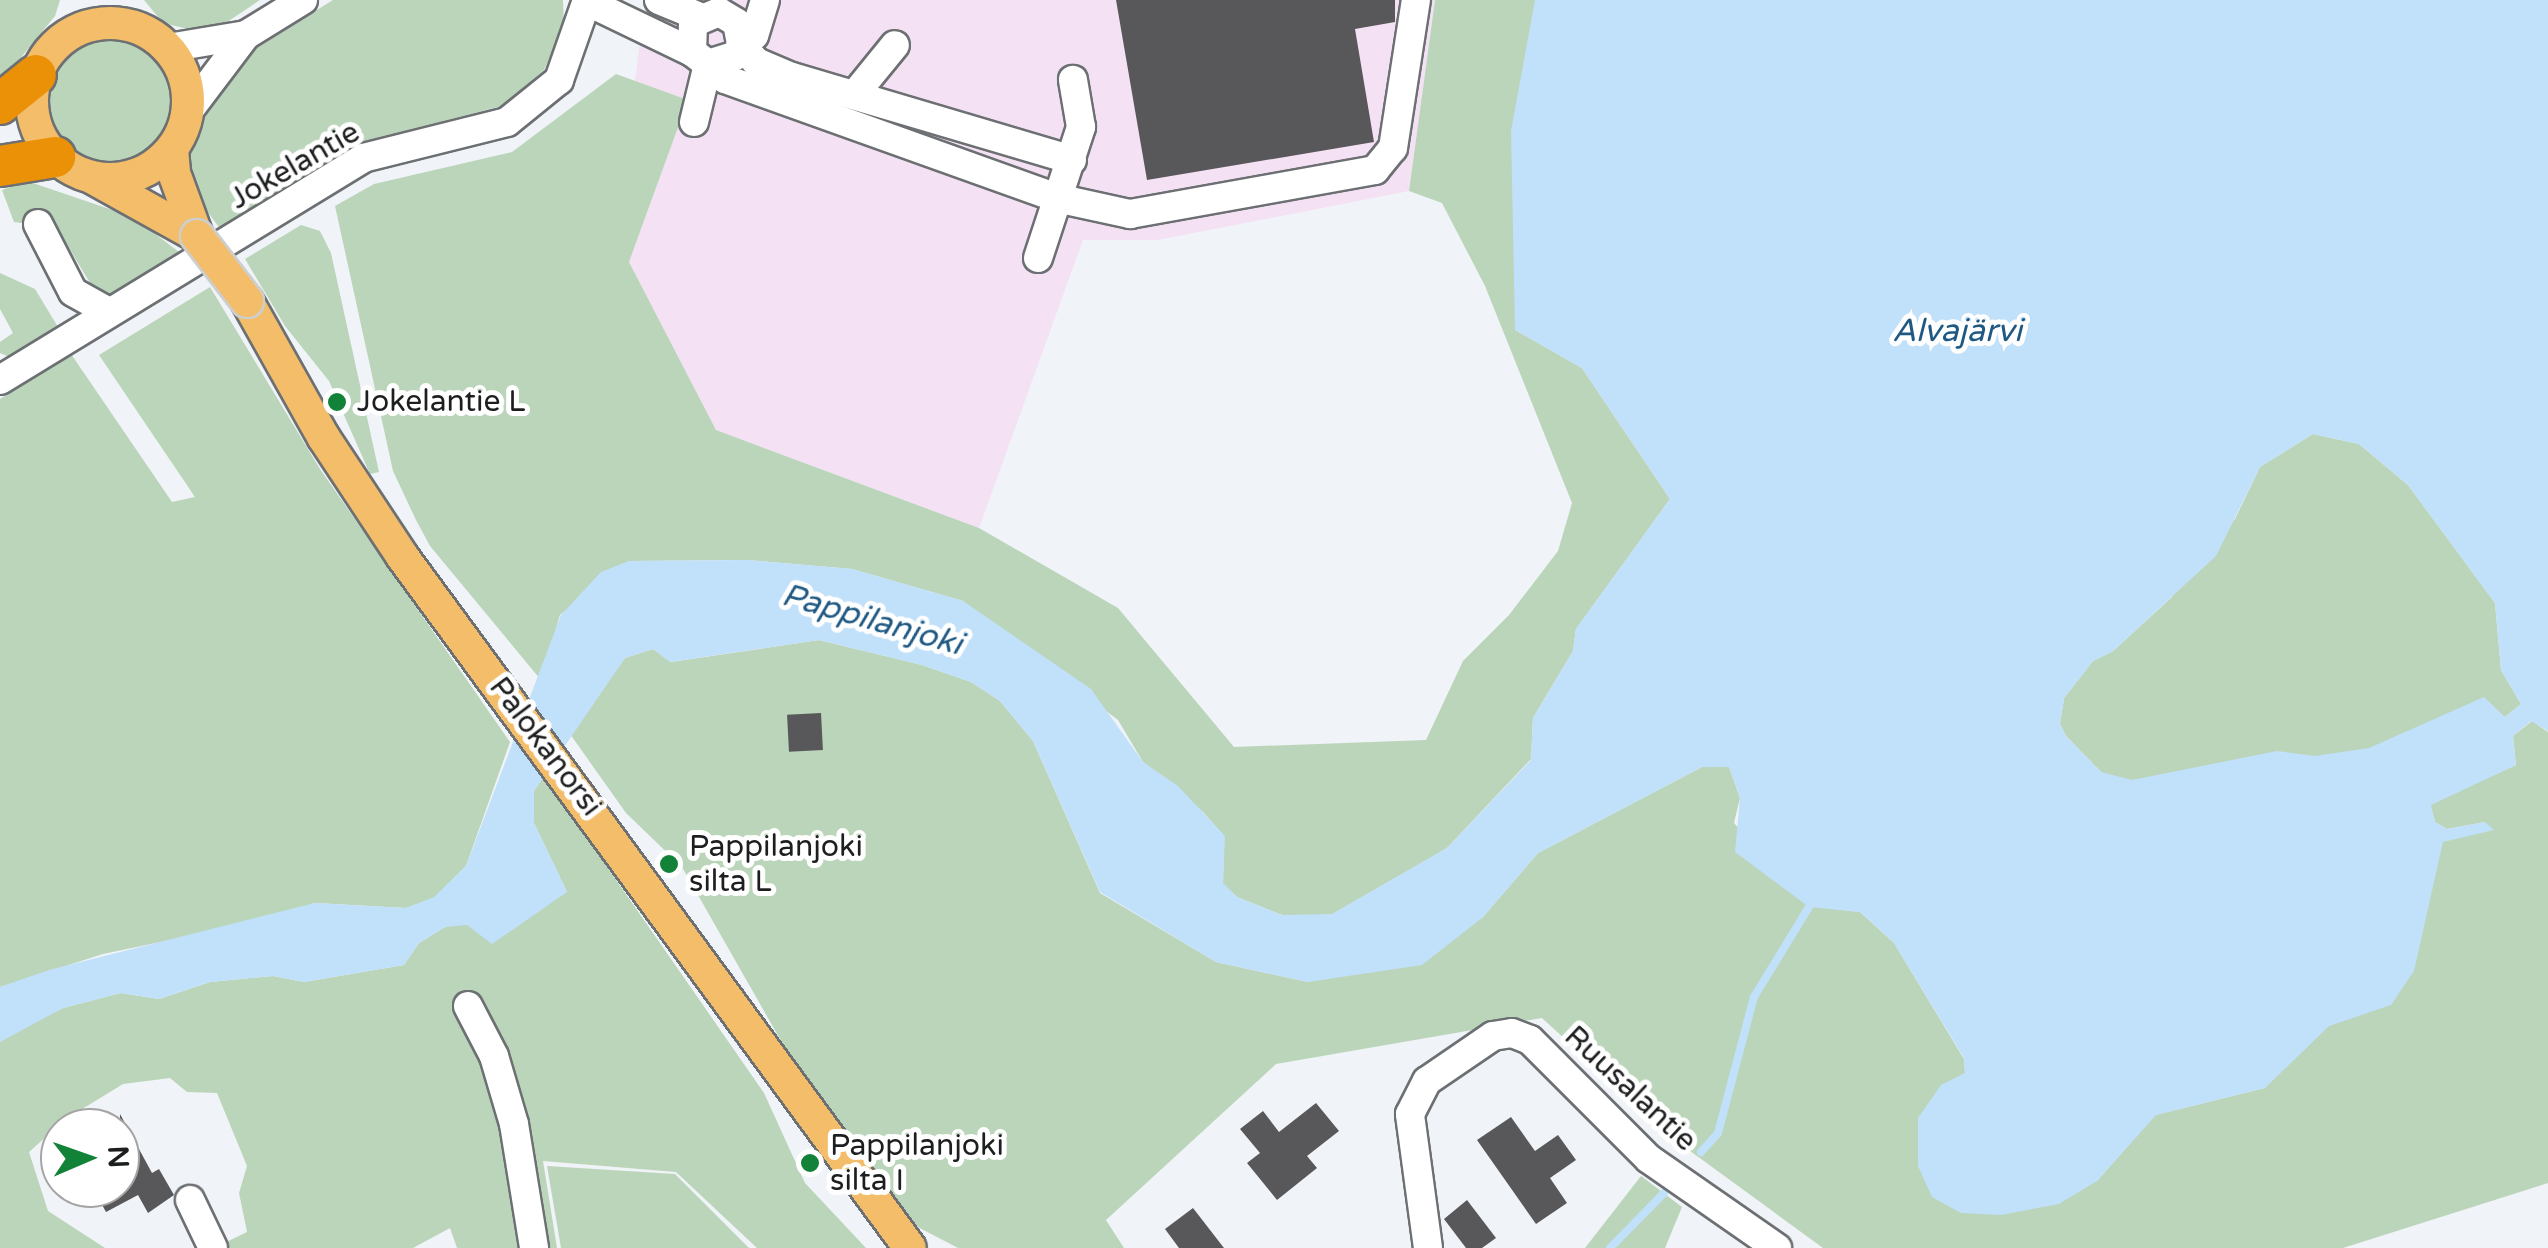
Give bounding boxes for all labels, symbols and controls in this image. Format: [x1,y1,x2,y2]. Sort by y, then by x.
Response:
street label: Jokelantie [224,115,366,217]
water label: Alvajärvi [1892,312,2022,350]
place label: Jokelantie L [357,384,526,420]
marker: Jokelantie L [326,391,348,413]
water label: Pappilanjoki [778,576,966,664]
street label: Palokanorsi [481,670,609,824]
place label: Pappilanjoki silta L [689,829,863,900]
marker: Pappilanjoki silta L [658,853,680,875]
street label: Ruusalantie [1557,1019,1703,1159]
north arrow [40,1108,140,1208]
place label: Pappilanjoki silta I [830,1128,1004,1198]
text: N [101,1145,135,1169]
marker: Pappilanjoki silta I [799,1152,821,1174]

